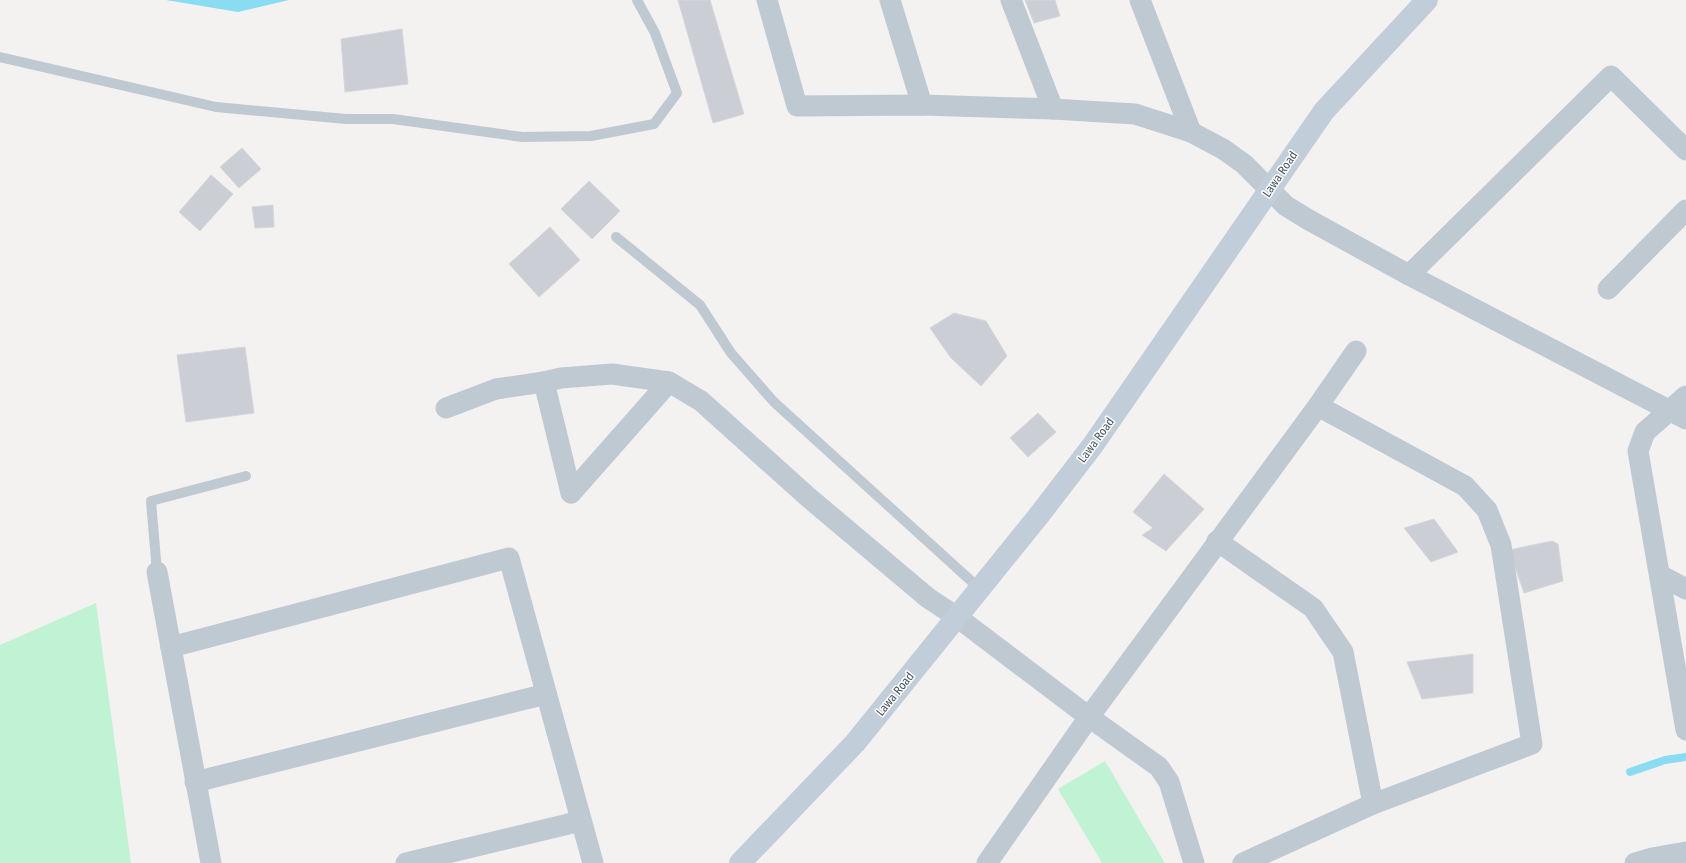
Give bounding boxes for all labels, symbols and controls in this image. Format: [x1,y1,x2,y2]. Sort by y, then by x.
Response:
street label: Lawa Road [1260,148,1300,200]
street label: Lawa Road [1075,415,1117,465]
street label: Lawa Road [873,669,917,719]

